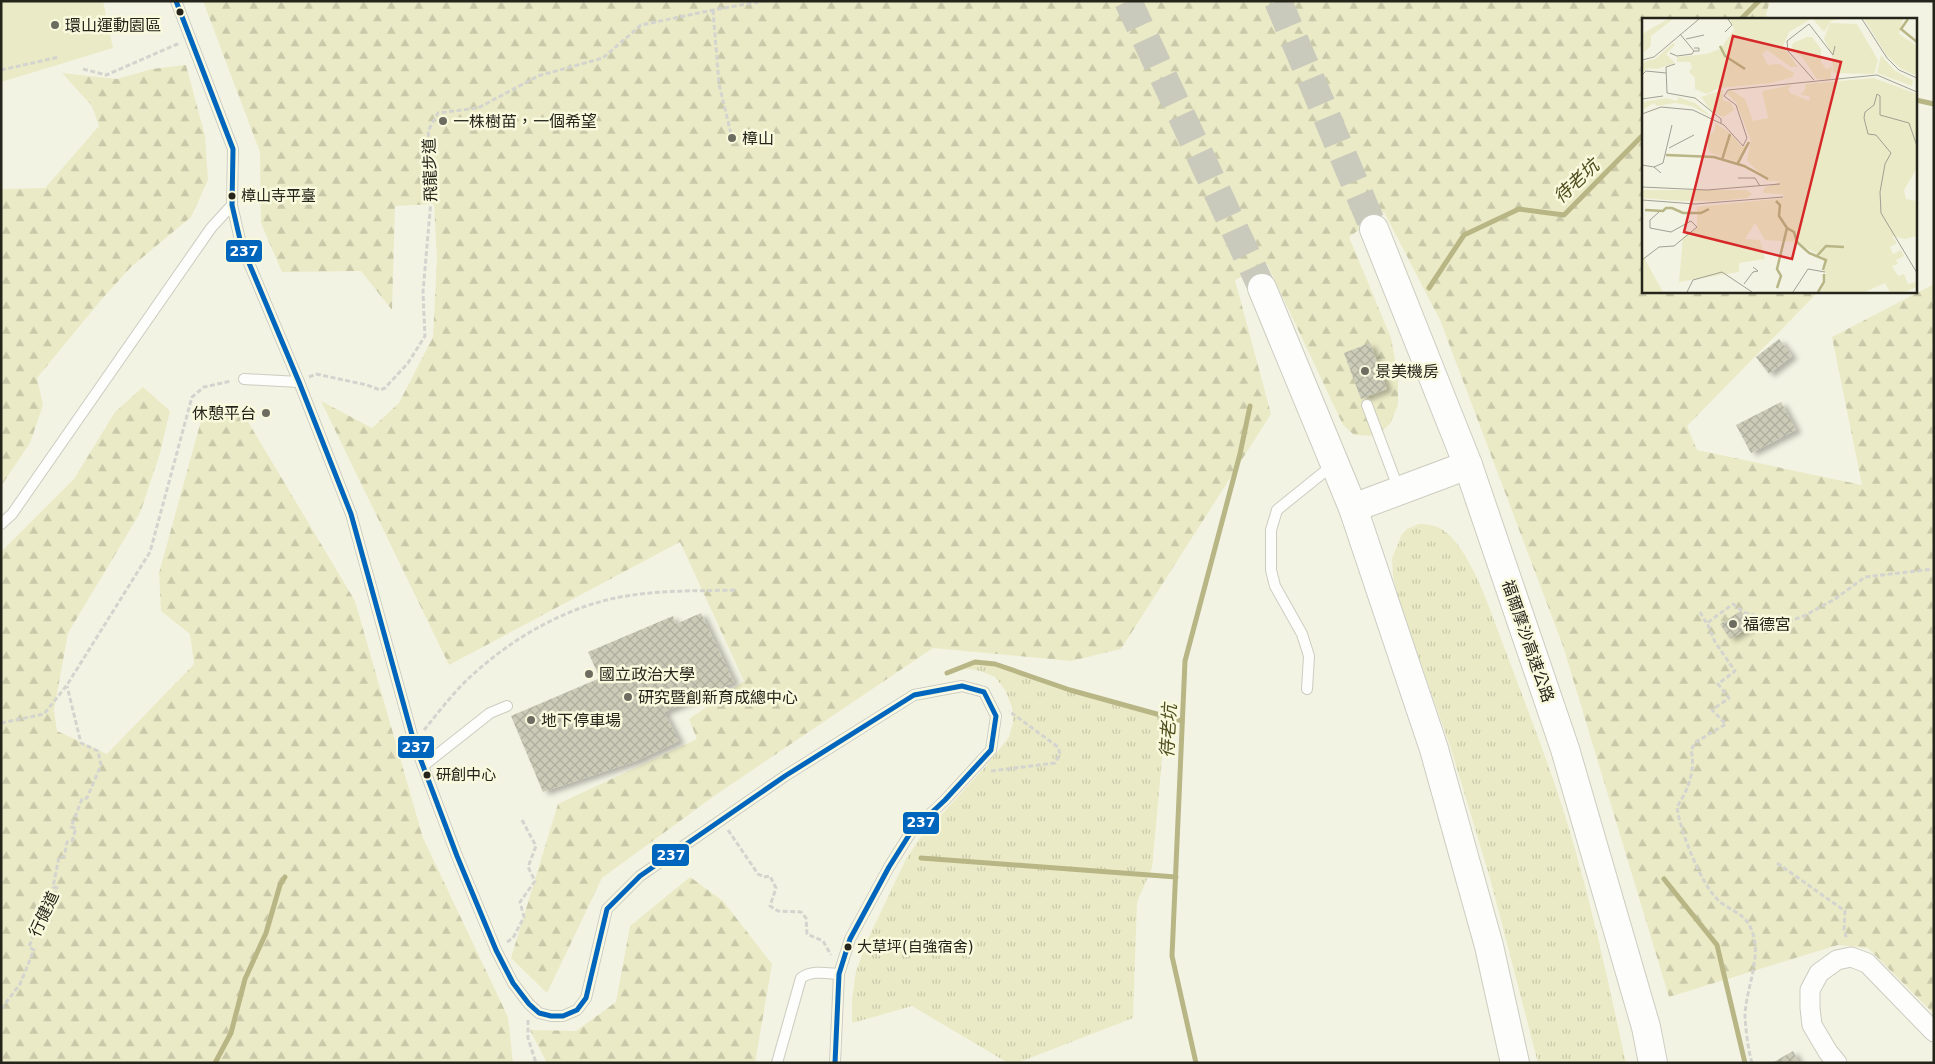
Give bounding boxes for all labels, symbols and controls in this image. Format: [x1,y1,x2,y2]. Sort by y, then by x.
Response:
unlabelled marker [175,7,185,17]
place label: 環山運動園區 [65,16,161,35]
inset map [1642,18,1918,292]
marker: 環山運動園區 [49,19,61,31]
place label: 一株樹苗，一個希望 [453,112,597,131]
marker: 一株樹苗，一個希望 [437,115,449,127]
place label: 樟山 [742,129,774,148]
marker: 樟山 [726,132,738,144]
street label: 飛龍步道 [419,138,441,202]
water label: 待老坑 [1549,153,1605,207]
place label: 樟山寺平臺 [241,187,316,205]
marker: 樟山寺平臺 [227,191,237,201]
line badge: 237 [225,239,263,263]
text: 237 [229,243,259,259]
place label: 景美機房 [1375,362,1439,381]
marker: 景美機房 [1359,365,1371,377]
place label: 休憩平台 [192,404,256,423]
marker: 休憩平台 [260,407,272,419]
street label: 福爾摩沙高速公路 [1498,577,1558,705]
place label: 福德宮 [1743,615,1791,634]
marker: 福德宮 [1727,618,1739,630]
place label: 國立政治大學 [599,665,695,684]
marker: 國立政治大學 [583,668,595,680]
place label: 研究暨創新育成總中心 [638,688,798,707]
marker: 研究暨創新育成總中心 [622,691,634,703]
water label: 待老坑 [1156,700,1180,759]
place label: 地下停車場 [541,711,621,730]
marker: 地下停車場 [525,714,537,726]
line badge: 237 [397,735,435,759]
text: 237 [401,739,431,755]
place label: 研創中心 [436,766,496,784]
marker: 研創中心 [422,770,432,780]
line badge: 237 [902,811,940,835]
text: 237 [906,814,936,830]
line badge: 237 [651,843,690,867]
text: 237 [656,847,686,863]
street label: 行健道 [25,888,63,940]
place label: 大草坪(自強宿舍) [857,938,974,956]
marker: 大草坪(自強宿舍) [843,942,853,952]

